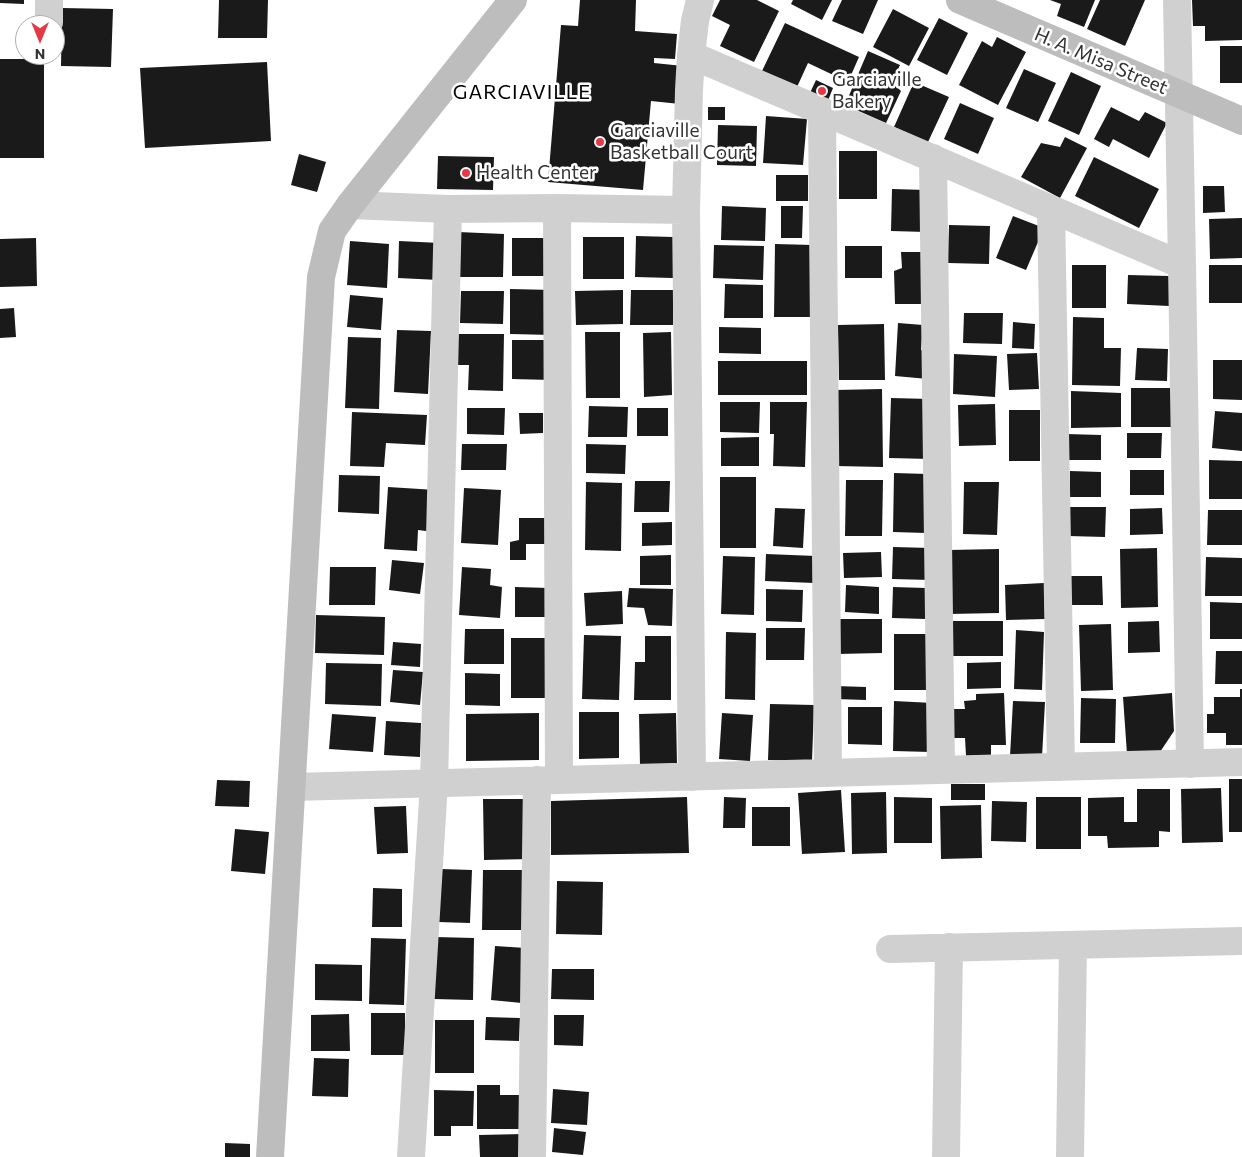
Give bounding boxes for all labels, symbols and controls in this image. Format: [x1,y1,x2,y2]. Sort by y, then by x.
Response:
north arrow [15,15,65,65]
street label: H. A. Misa Street [1031,23,1171,99]
text: N [35,46,45,63]
place label: Garciaville Bakery [832,69,921,113]
district label: GARCIAVILLE [451,80,593,104]
marker: Garciaville Bakery [816,85,828,97]
place label: Garciaville Basketball Court [610,120,753,164]
marker: Garciaville Basketball Court [594,136,606,148]
place label: Health Center [476,162,597,184]
marker: Health Center [460,167,472,179]

